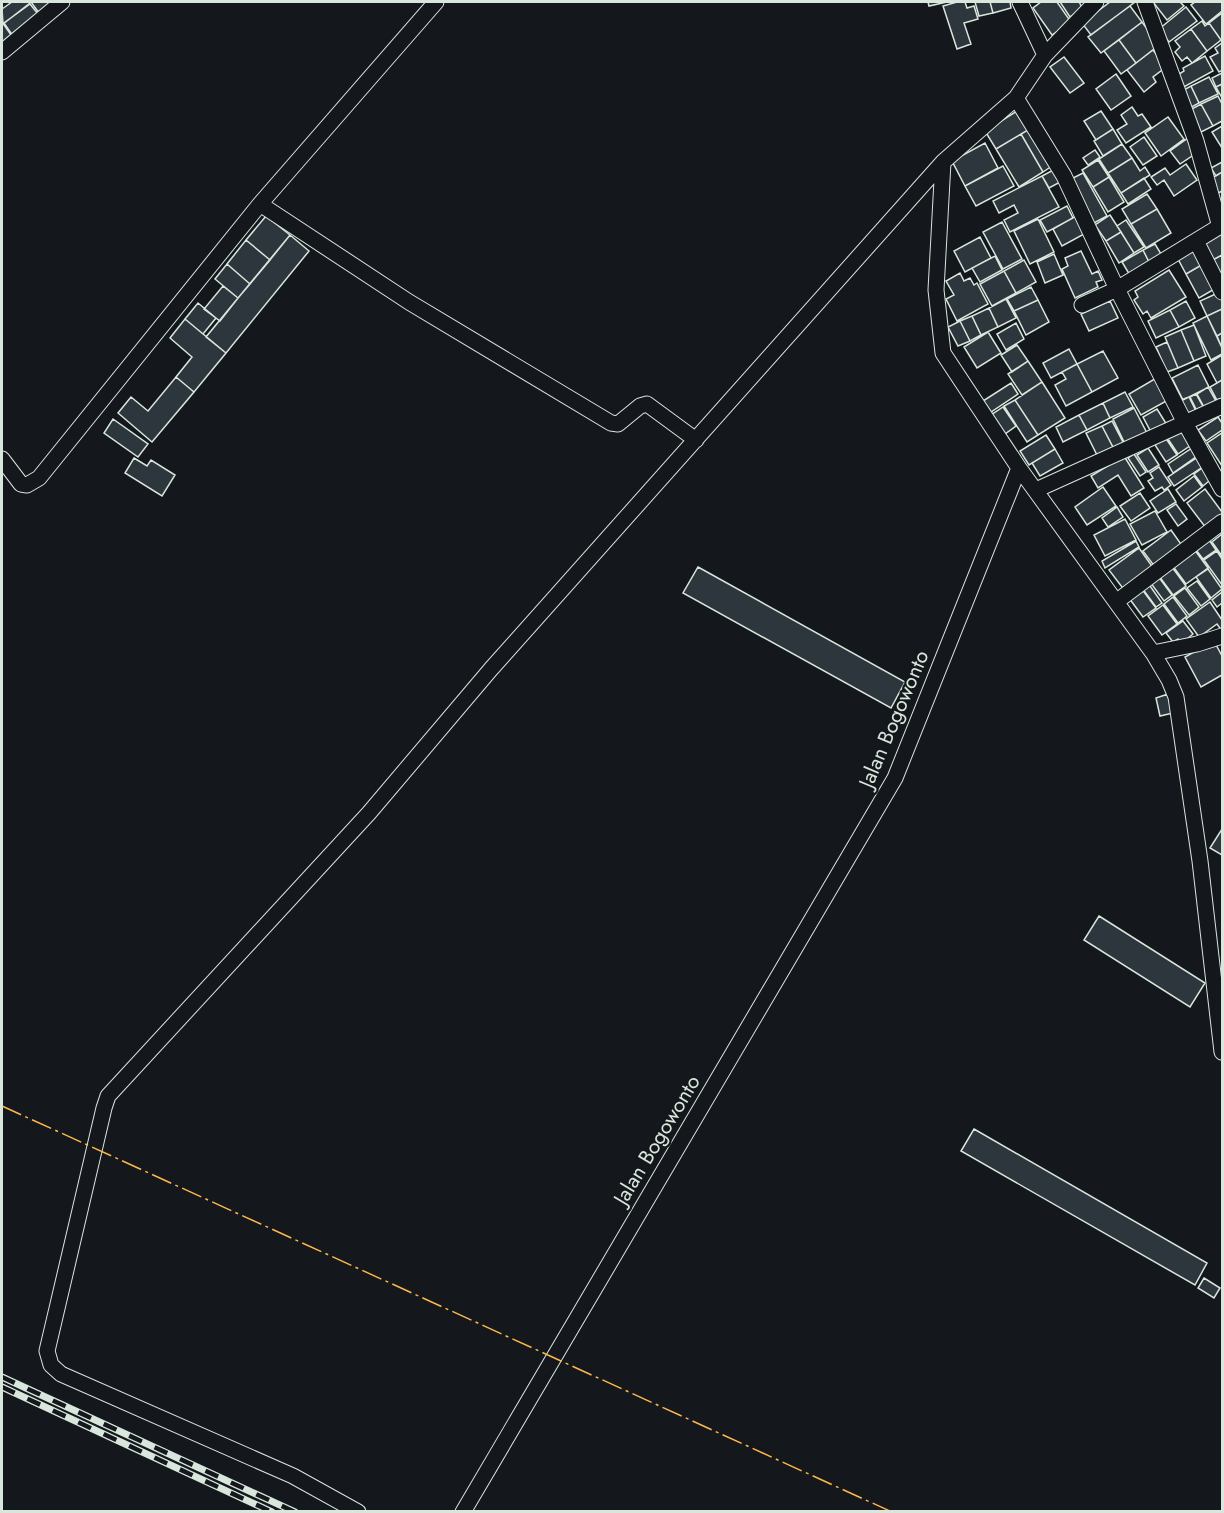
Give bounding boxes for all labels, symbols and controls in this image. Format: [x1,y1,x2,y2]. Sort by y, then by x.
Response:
street label: Jalan Bogowonto [850,646,936,795]
street label: Jalan Bogowonto [605,1069,708,1213]

